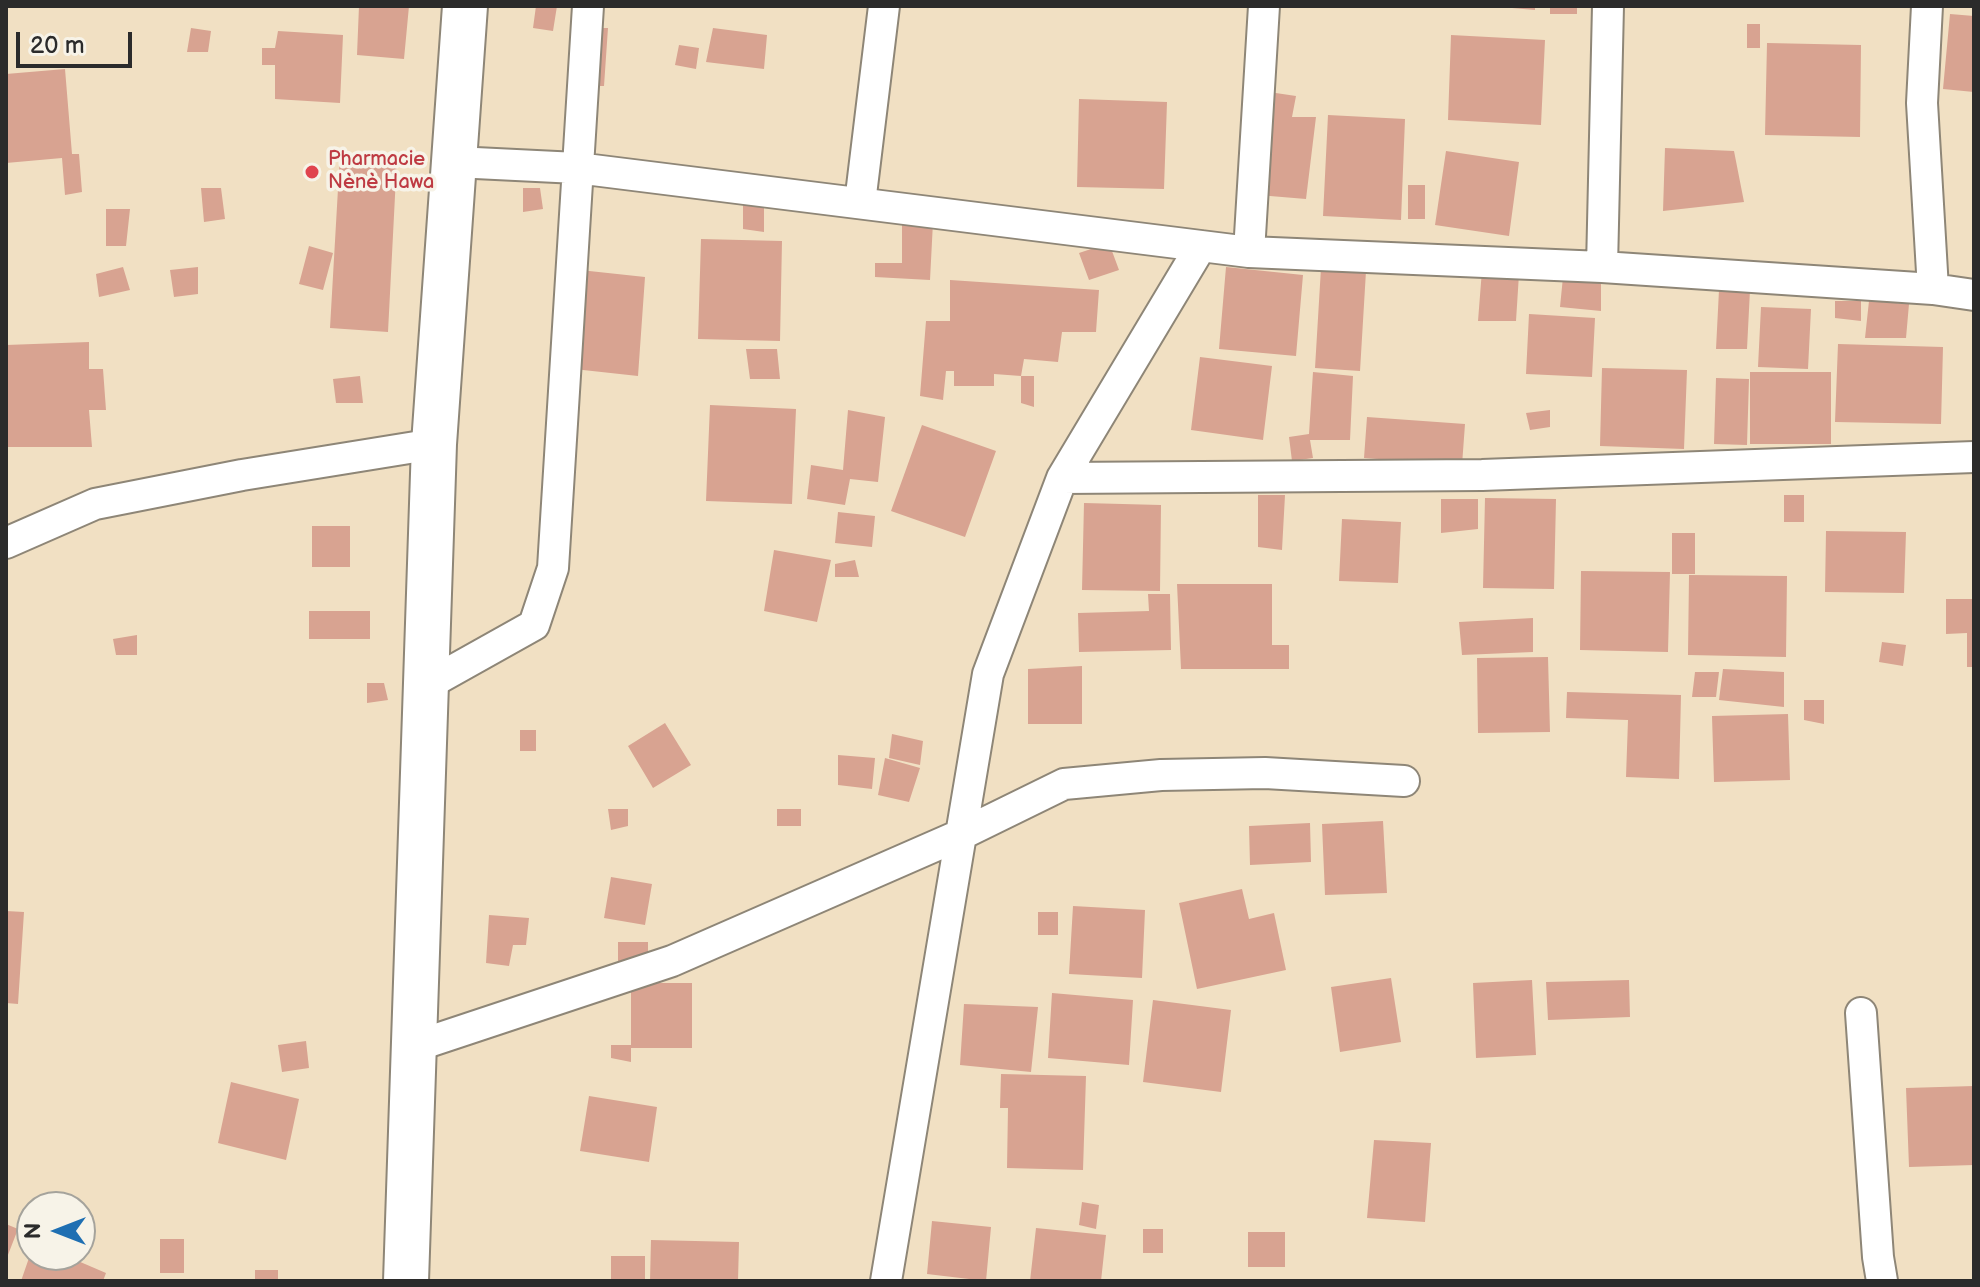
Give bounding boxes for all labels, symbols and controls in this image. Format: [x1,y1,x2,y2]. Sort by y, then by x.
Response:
scale bar [20,16,136,66]
text: 20 m [30,31,85,60]
place label: Pharmacie Nènè Hawa [328,148,434,195]
marker: Pharmacie Nènè Hawa [303,163,321,181]
north arrow [16,1191,96,1271]
text: N [20,1223,47,1239]

